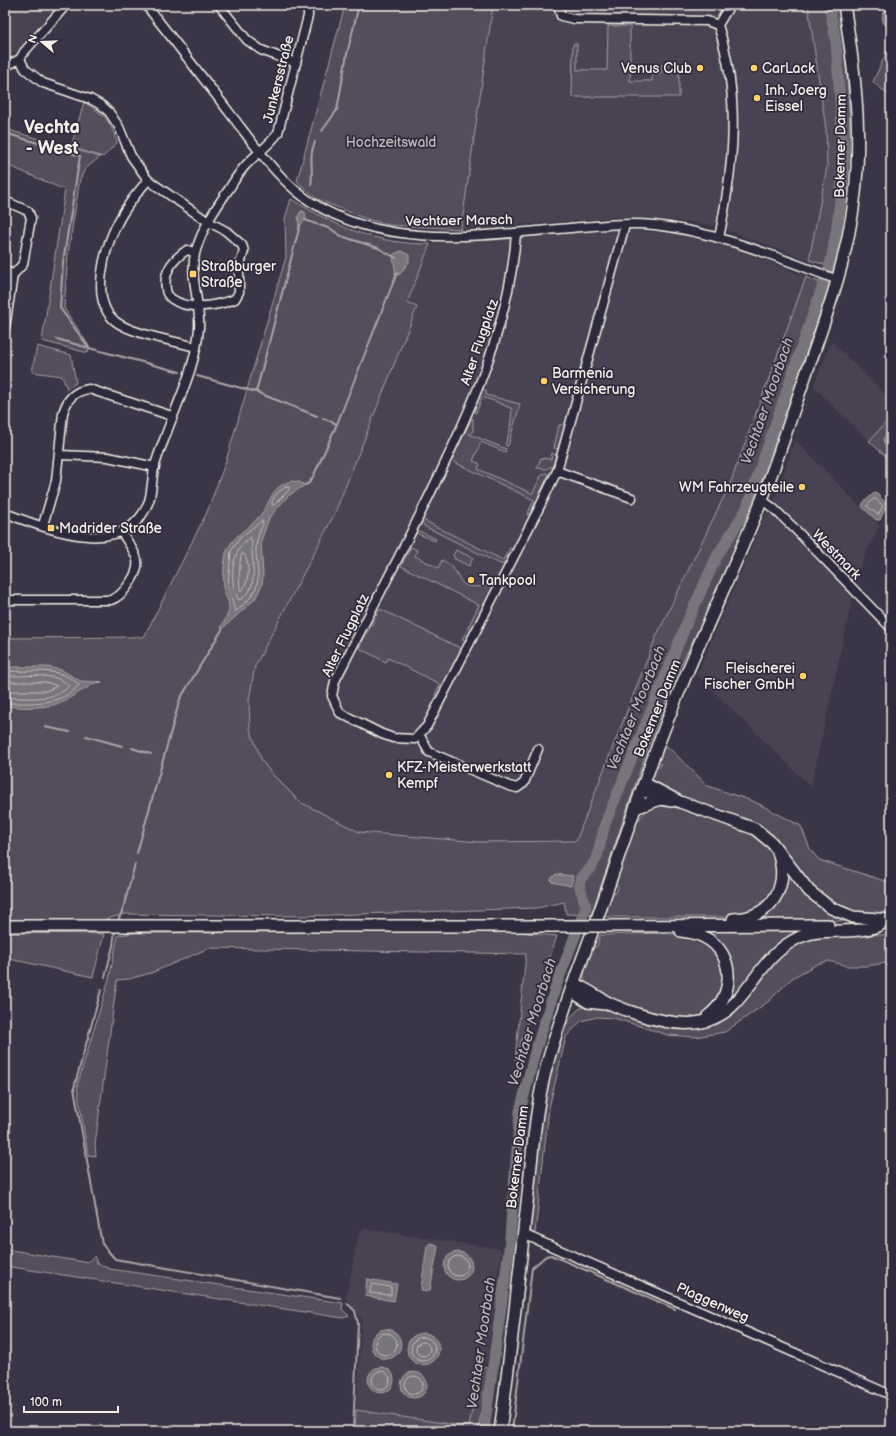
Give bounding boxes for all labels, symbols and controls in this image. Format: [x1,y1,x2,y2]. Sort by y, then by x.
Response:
north arrow [22,22,62,62]
text: N [26,33,41,45]
street label: Junkersstraße [259,33,298,125]
place label: Venus Club [621,60,692,77]
place label: CarLack [762,60,815,77]
marker: Venus Club [695,63,705,73]
marker: CarLack [749,63,759,73]
place label: Inh. Joerg Eissel [765,82,827,115]
marker: Inh. Joerg Eissel [752,93,762,103]
street label: Bokerner Damm [831,94,850,198]
district label: Vechta - West [24,117,80,159]
park label: Hochzeitswald [346,134,436,151]
street label: Vechtaer Marsch [405,211,513,230]
place label: Straßburger Straße [201,258,277,291]
marker: Straßburger Straße [188,269,198,279]
street label: Alter Flugplatz [457,297,502,388]
water label: Vechtaer Moorbach [737,335,798,467]
place label: Barmenia Versicherung [552,365,635,398]
marker: Barmenia Versicherung [539,376,549,386]
place label: WM Fahrzeugteile [679,479,794,496]
marker: WM Fahrzeugteile [797,482,807,492]
place label: Madrider Straße [59,520,162,537]
marker: Madrider Straße [46,523,56,533]
street label: Westmark [809,526,865,583]
place label: Tankpool [479,572,536,589]
marker: Tankpool [466,575,476,585]
street label: Alter Flugplatz [318,591,373,679]
water label: Vechtaer Moorbach [603,643,670,773]
street label: Bokerner Damm [630,657,685,759]
place label: Fleischerei Fischer GmbH [704,660,795,693]
marker: Fleischerei Fischer GmbH [798,671,808,681]
place label: KFZ-Meisterwerkstatt Kempf [397,759,532,792]
marker: KFZ-Meisterwerkstatt Kempf [384,770,394,780]
water label: Vechtaer Moorbach [504,956,561,1089]
street label: Bokerner Damm [503,1105,532,1210]
water label: Vechtaer Moorbach [463,1276,500,1410]
street label: Plaggenweg [674,1279,752,1326]
scale bar [24,1388,118,1414]
text: 100 m [30,1395,62,1410]

